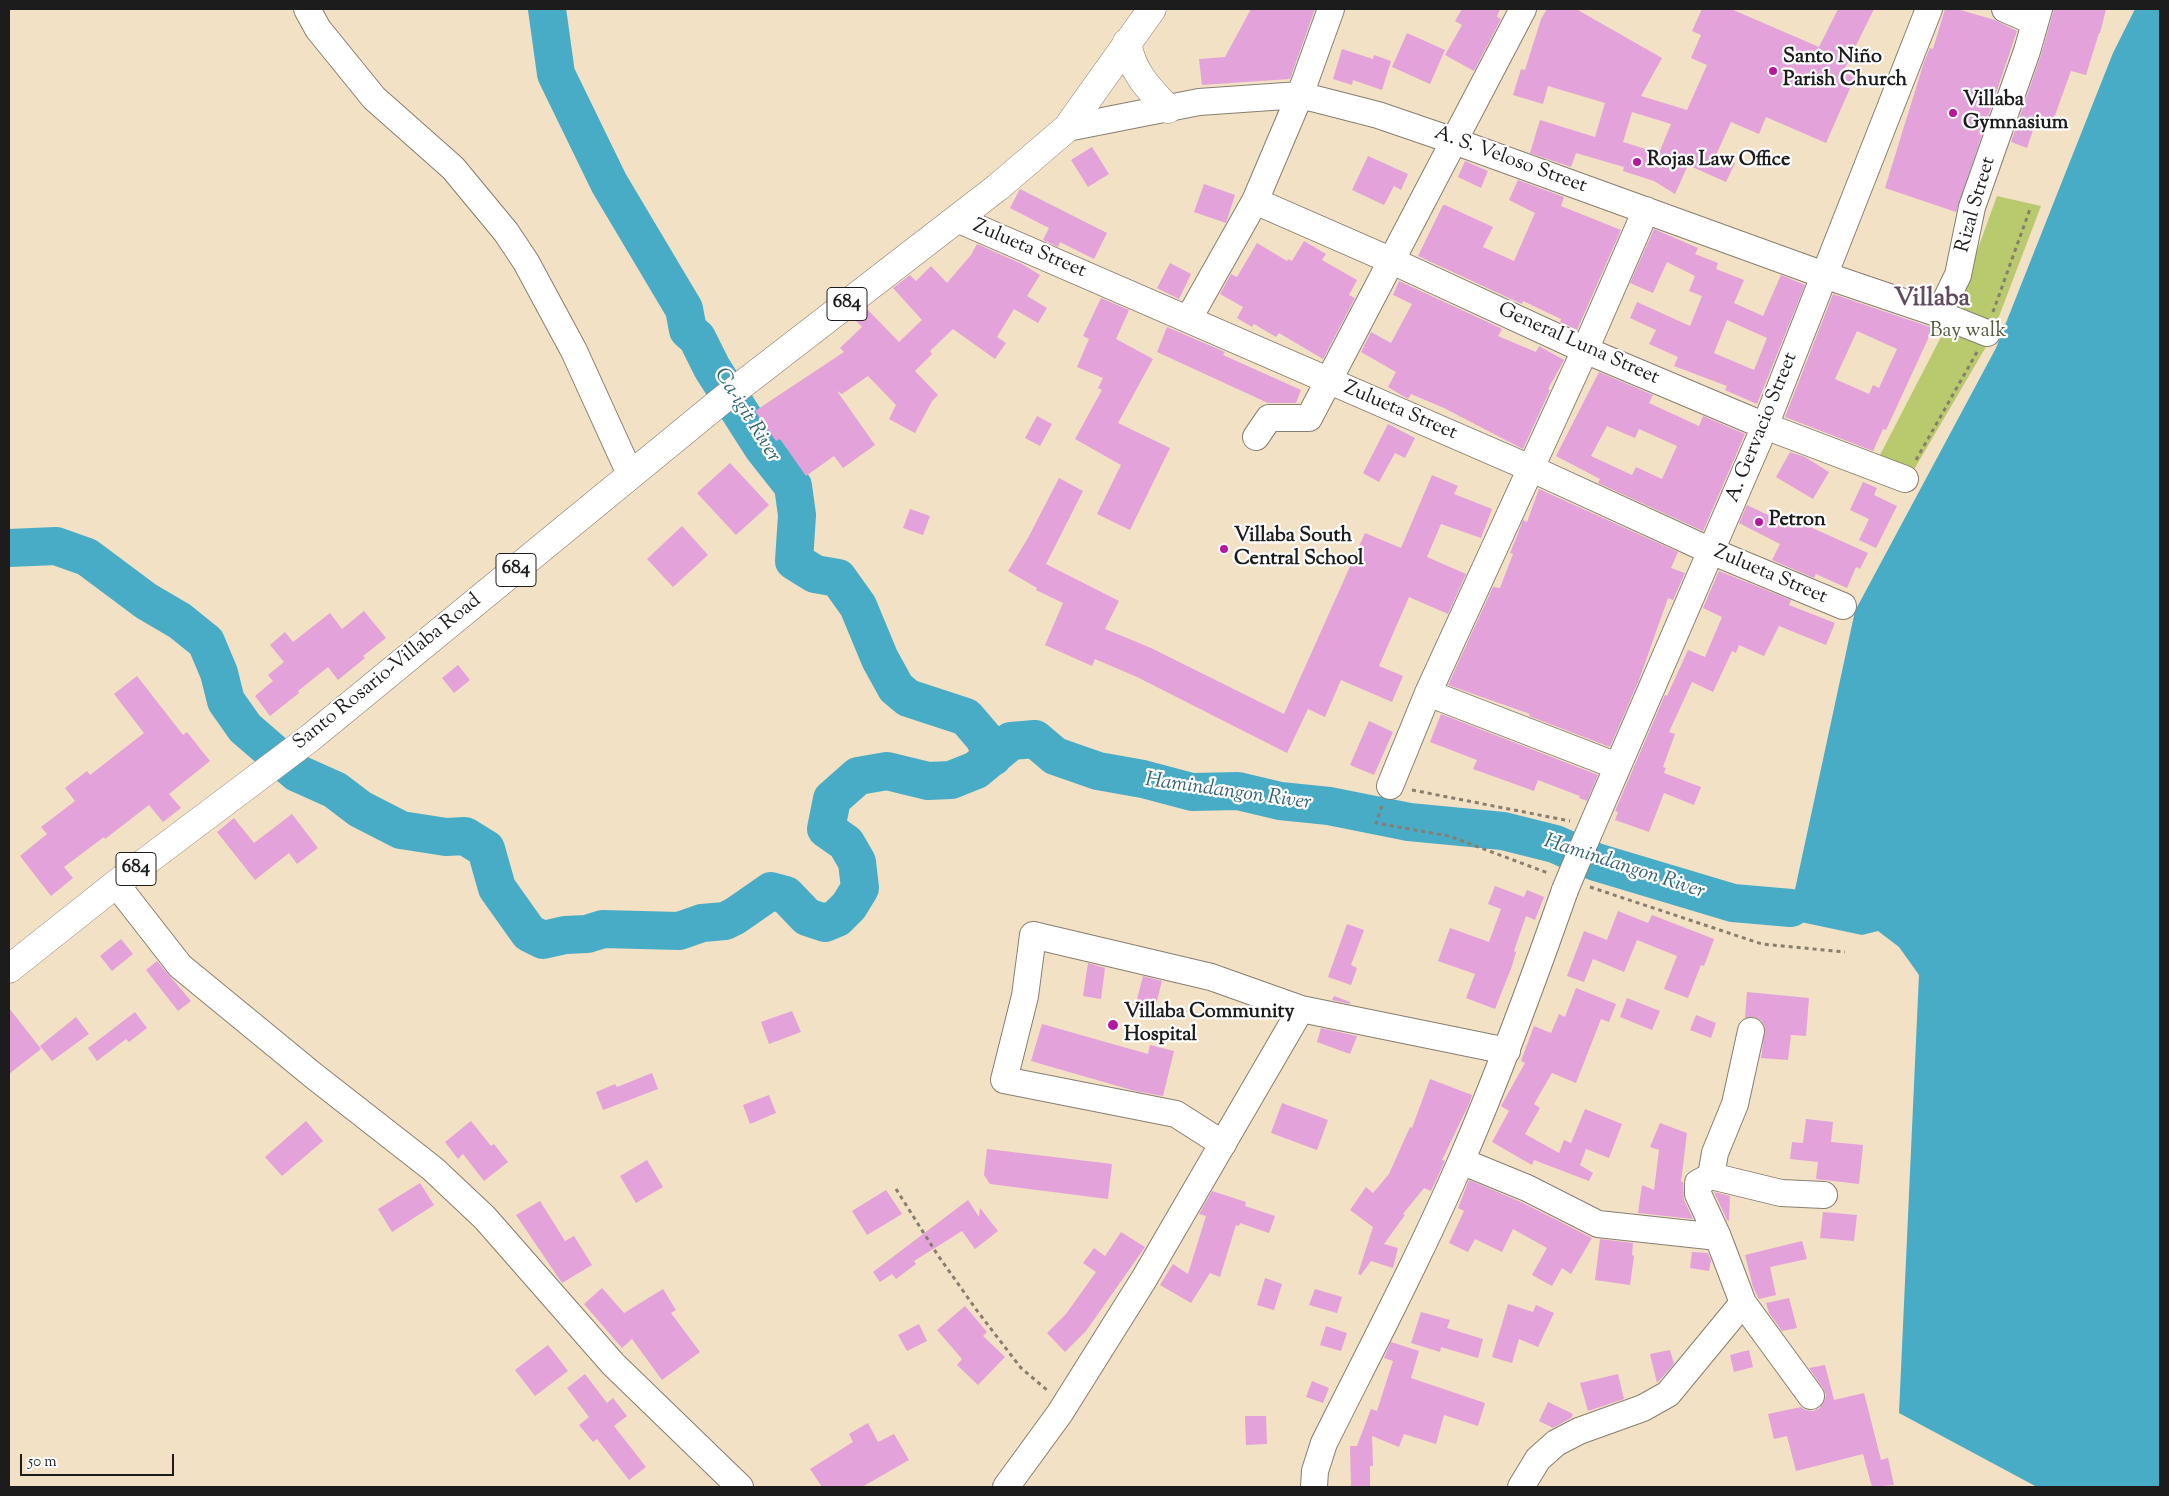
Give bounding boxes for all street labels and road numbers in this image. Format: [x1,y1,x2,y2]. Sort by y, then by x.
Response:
street label: A. S. Veloso Street [1430,122,1590,200]
street label: Rizal Street [1952,154,2002,256]
street label: Zulueta Street [969,215,1089,285]
road number: 684 [827,288,867,320]
street label: General Luna Street [1494,299,1662,391]
street label: A. Gervacio Street [1722,350,1804,506]
street label: Zulueta Street [1340,377,1460,447]
street label: Zulueta Street [1710,541,1830,611]
road number: 684 [496,554,536,586]
street label: Santo Rosario-Villaba Road [289,590,487,756]
road number: 684 [116,852,156,886]

